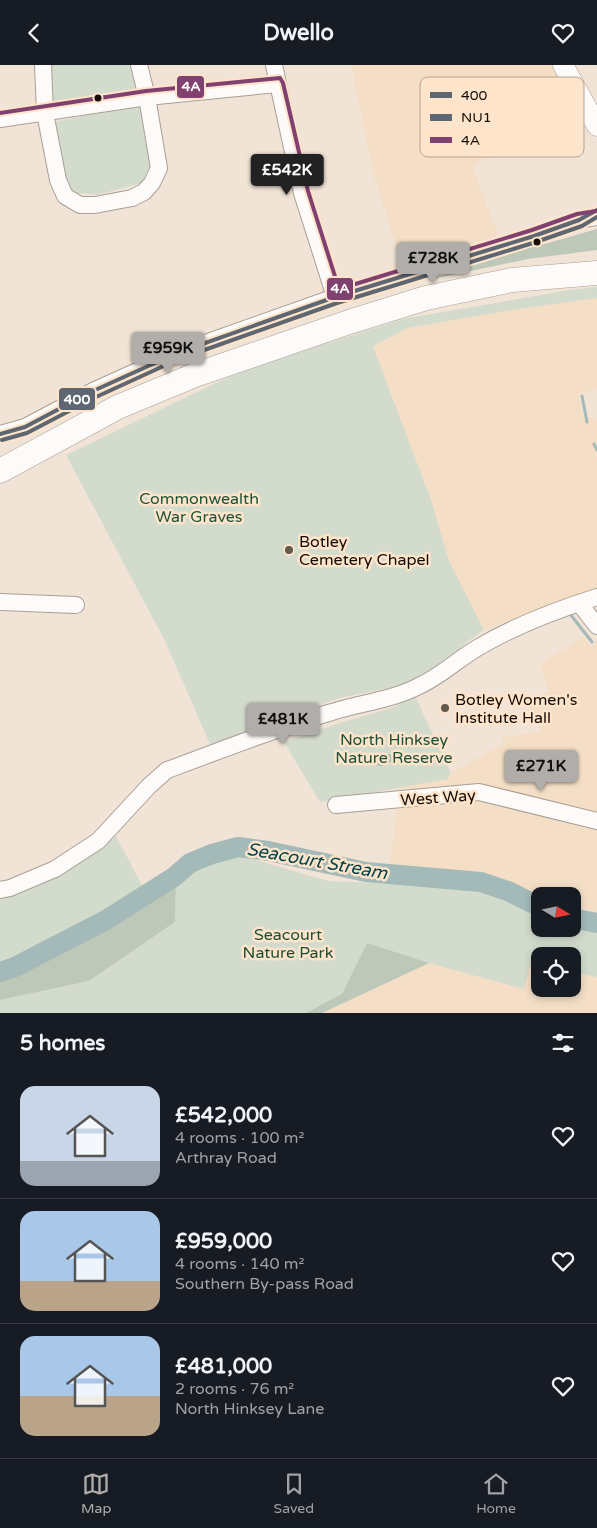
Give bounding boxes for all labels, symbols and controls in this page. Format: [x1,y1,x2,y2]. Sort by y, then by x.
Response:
icon: back [20,19,48,47]
icon: heart [549,19,577,47]
text: Dwello [263,20,334,46]
line badge: 4A [176,75,205,99]
legend [420,77,584,157]
text: 4A [181,78,201,95]
text: 400 [461,87,488,104]
unlabelled marker [93,93,103,103]
text: NU1 [461,109,492,126]
text: 4A [461,132,480,149]
pin: £542K [252,153,322,196]
text: £542K [262,160,312,180]
unlabelled marker [532,237,542,247]
pin: £728K [398,241,468,284]
text: £728K [408,248,458,268]
line badge: 4A [326,277,354,301]
text: 4A [330,280,350,297]
pin: £959K [133,331,203,374]
text: £959K [143,338,193,358]
line badge: 400 [58,387,96,411]
text: 400 [64,391,90,408]
park label: Commonwealth War Graves [139,489,259,527]
place label: Botley Cemetery Chapel [299,532,430,570]
marker: Botley Cemetery Chapel [283,544,295,556]
place label: Botley Women's Institute Hall [455,690,577,728]
marker: Botley Women's Institute Hall [439,702,451,714]
pin: £481K [248,703,318,745]
text: £481K [258,709,308,729]
park label: North Hinksey Nature Reserve [335,730,453,768]
pin: £271K [506,749,576,792]
text: £271K [516,756,566,776]
street label: West Way [400,785,477,811]
water label: Seacourt Stream [245,838,389,884]
north arrow [531,887,581,937]
map controls [531,887,581,997]
park label: Seacourt Nature Park [243,925,334,963]
button: locate [531,947,581,997]
icon: filters [549,1029,577,1057]
text: 5 homes [20,1031,105,1056]
text: £542,000 [175,1103,272,1128]
icon: home [60,1106,120,1166]
icon: heart [549,1122,577,1150]
text: 4 rooms · 100 m² [175,1128,304,1148]
text: Arthray Road [175,1148,277,1168]
text: £959,000 [175,1229,272,1254]
icon: home [60,1231,120,1291]
icon: heart [549,1247,577,1275]
text: 4 rooms · 140 m² [175,1254,304,1274]
text: Southern By-pass Road [175,1274,354,1294]
text: £481,000 [175,1354,272,1379]
icon: home [60,1356,120,1416]
icon: heart [549,1372,577,1400]
text: 2 rooms · 76 m² [175,1379,294,1399]
text: North Hinksey Lane [175,1399,324,1419]
tab: Map [81,1470,111,1517]
tab: Saved [274,1470,314,1517]
tab: Home [476,1470,516,1517]

